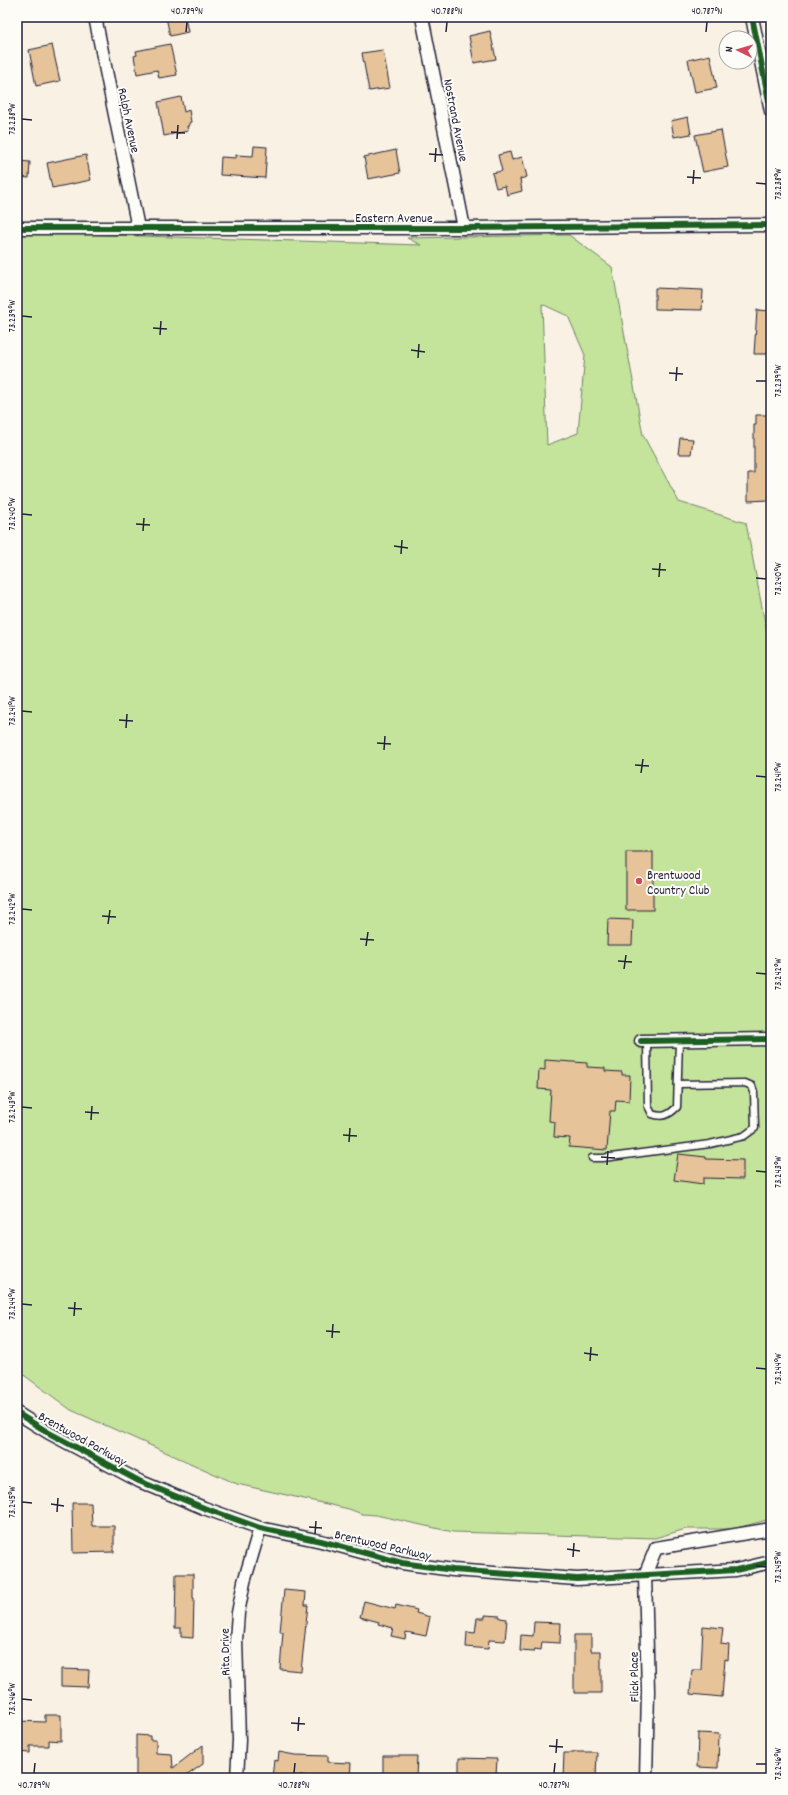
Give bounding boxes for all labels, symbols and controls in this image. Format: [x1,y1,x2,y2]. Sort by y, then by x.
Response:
text: 40.789°N [171,5,203,19]
text: 40.788°N [431,5,463,19]
text: 40.787°N [691,5,723,19]
north arrow [718,30,758,70]
text: N [722,45,738,53]
street label: Nostrand Avenue [437,77,472,164]
street label: Ralph Avenue [111,86,144,155]
text: 73.238°W [6,103,20,135]
text: 73.238°W [772,168,786,200]
street label: Eastern Avenue [355,210,433,229]
text: 73.239°W [6,300,20,332]
text: 73.239°W [772,365,786,397]
text: 73.240°W [6,497,20,530]
text: 73.240°W [772,562,786,595]
text: 73.241°W [6,696,20,726]
text: 73.241°W [772,762,786,792]
place label: Brentwood Country Club [647,867,710,901]
marker: Brentwood Country Club [634,876,644,886]
text: 73.242°W [6,893,20,925]
text: 73.242°W [772,958,786,990]
text: 73.243°W [6,1091,20,1123]
text: 73.243°W [772,1156,786,1188]
text: 73.244°W [6,1288,20,1320]
text: 73.244°W [772,1353,786,1385]
street label: Brentwood Parkway [34,1408,130,1473]
text: 73.245°W [6,1486,20,1518]
street label: Brentwood Parkway [332,1526,433,1567]
text: 73.245°W [772,1551,786,1583]
street label: Rita Drive [217,1628,236,1676]
street label: Flick Place [626,1651,645,1703]
text: 73.246°W [6,1683,20,1715]
text: 73.246°W [772,1748,786,1780]
text: 40.789°N [18,1779,50,1793]
text: 40.788°N [278,1779,310,1793]
text: 40.787°N [538,1779,570,1793]

